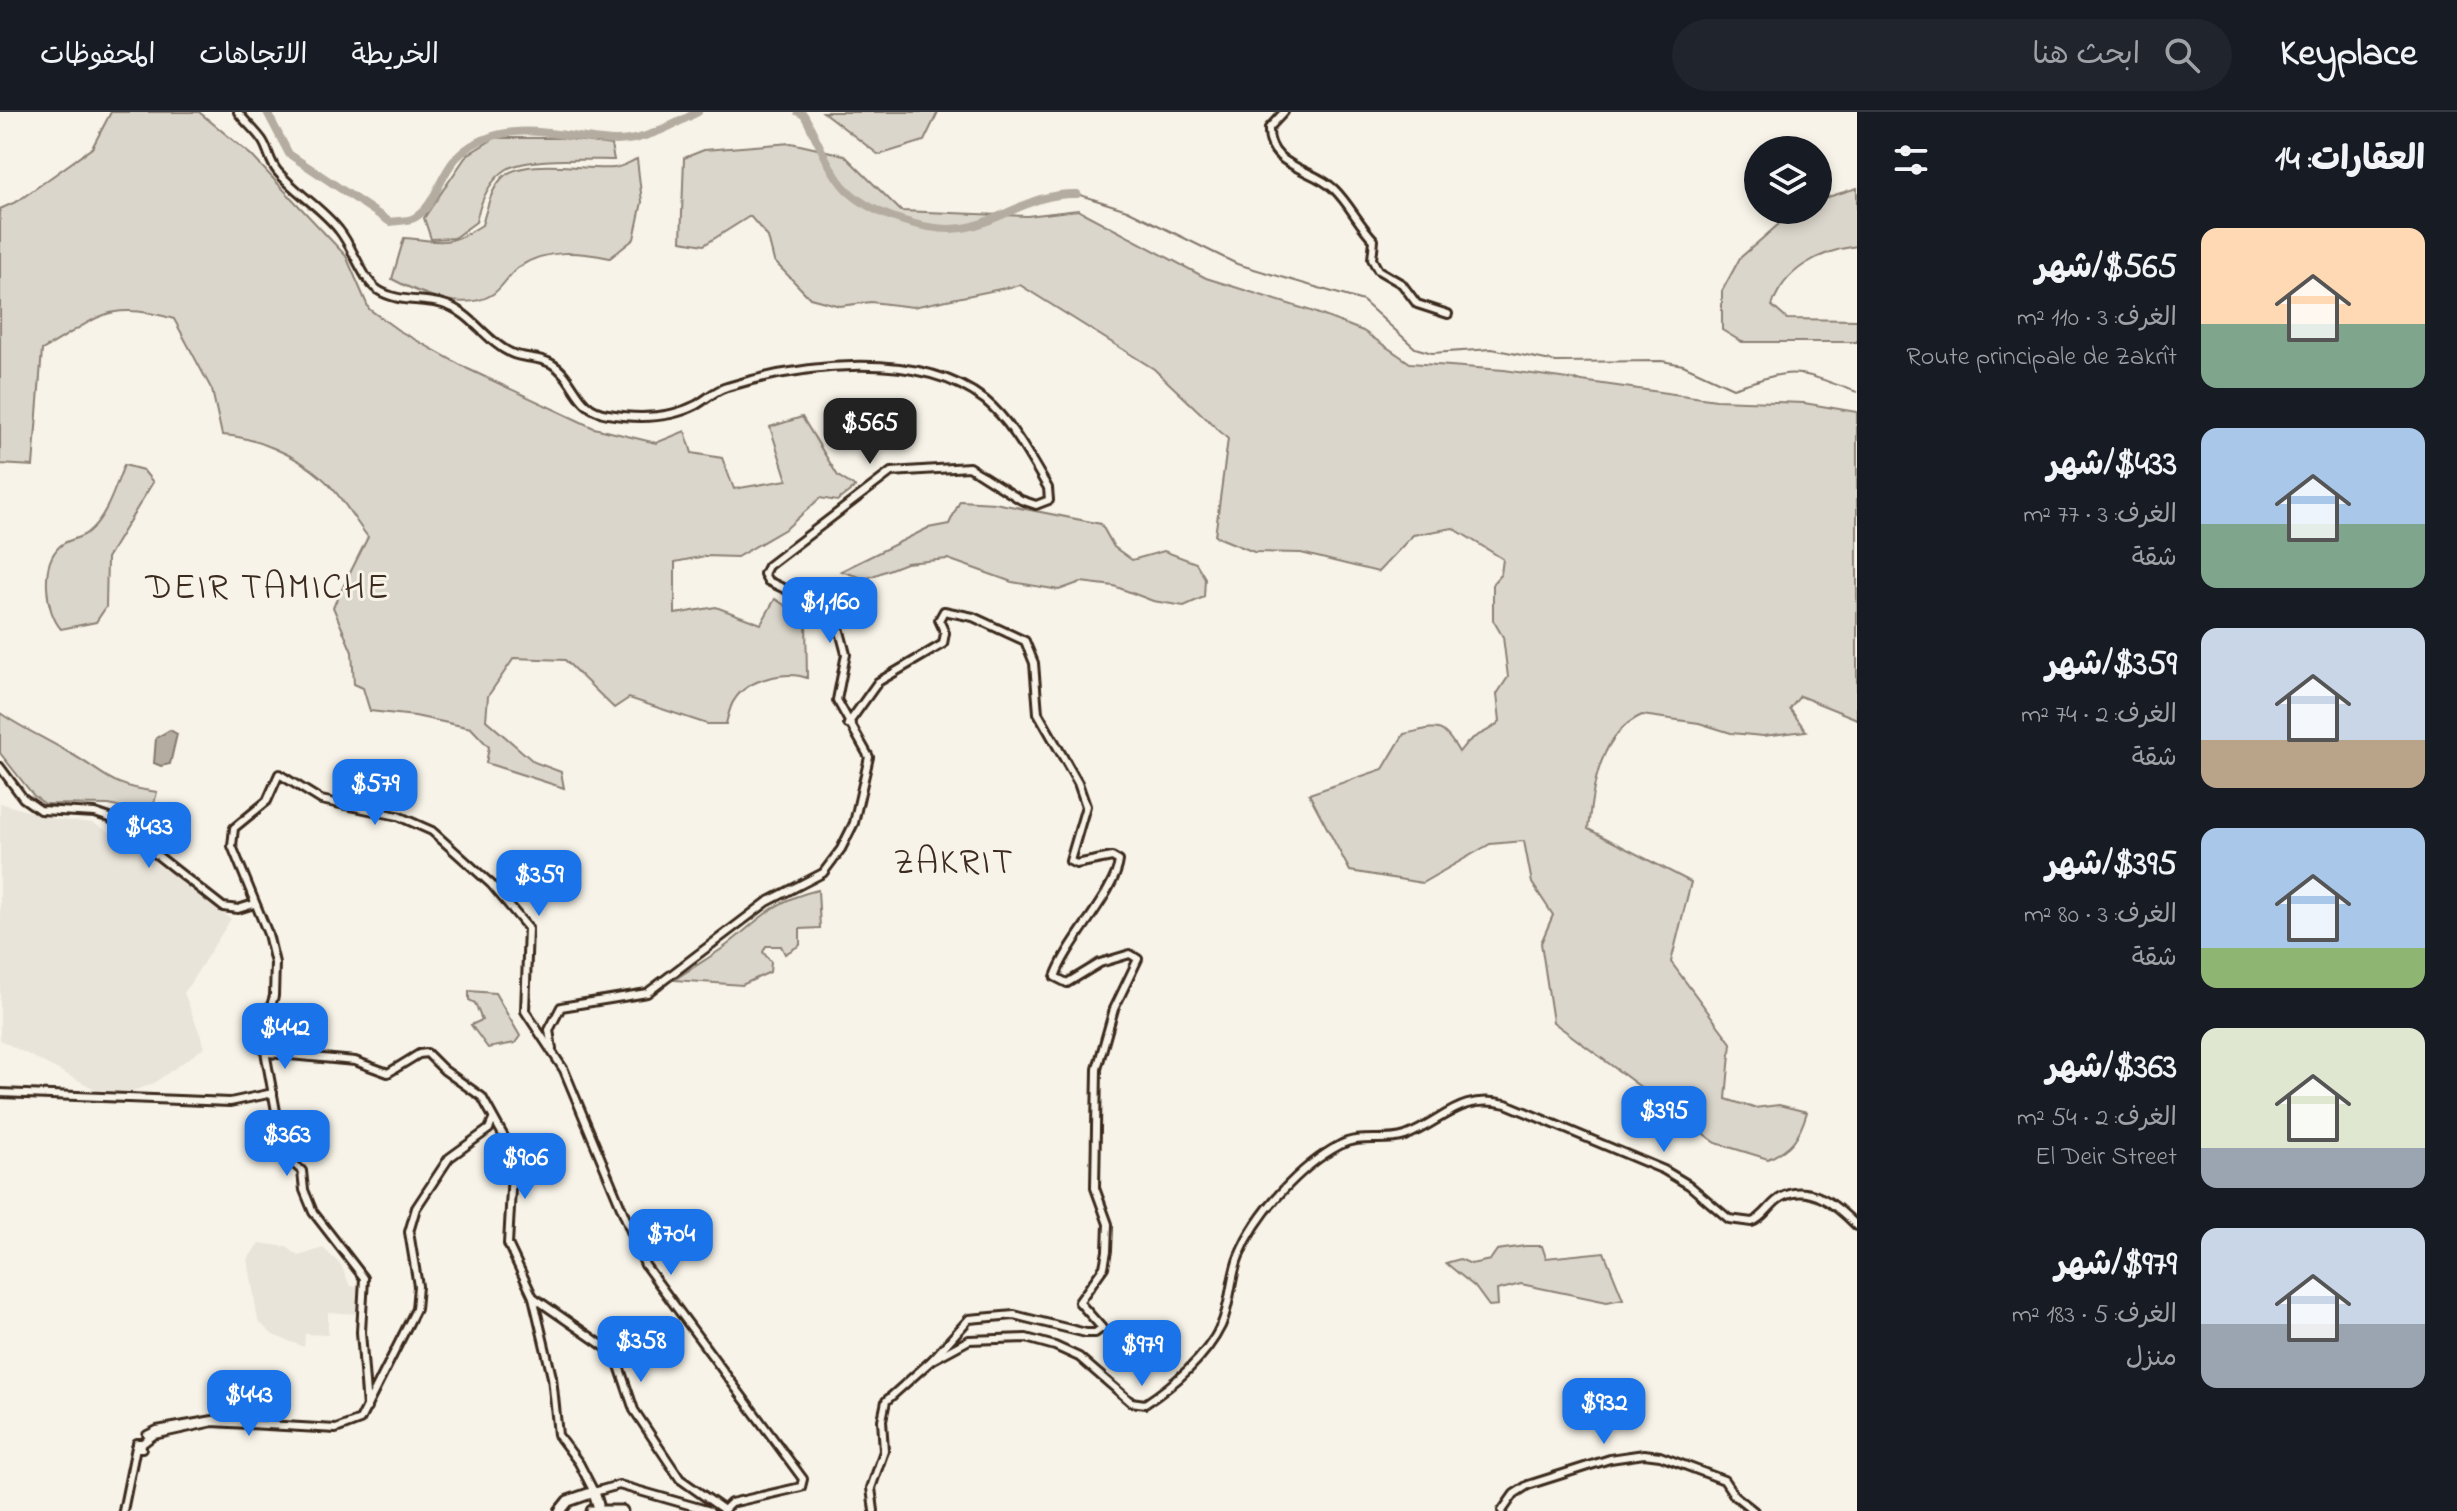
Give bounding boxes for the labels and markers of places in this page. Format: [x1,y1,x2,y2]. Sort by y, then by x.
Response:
pin: $565 [823,398,917,466]
pin: $1,160 [765,577,895,645]
pin: $579 [328,759,422,827]
pin: $433 [102,802,196,870]
pin: $359 [492,850,586,918]
pin: $442 [238,1003,332,1071]
pin: $395 [1617,1086,1711,1154]
pin: $363 [240,1110,334,1178]
pin: $906 [478,1133,572,1201]
pin: $704 [624,1209,718,1277]
pin: $358 [594,1316,688,1384]
pin: $979 [1095,1320,1189,1388]
pin: $443 [202,1370,296,1438]
pin: $932 [1557,1378,1651,1446]

